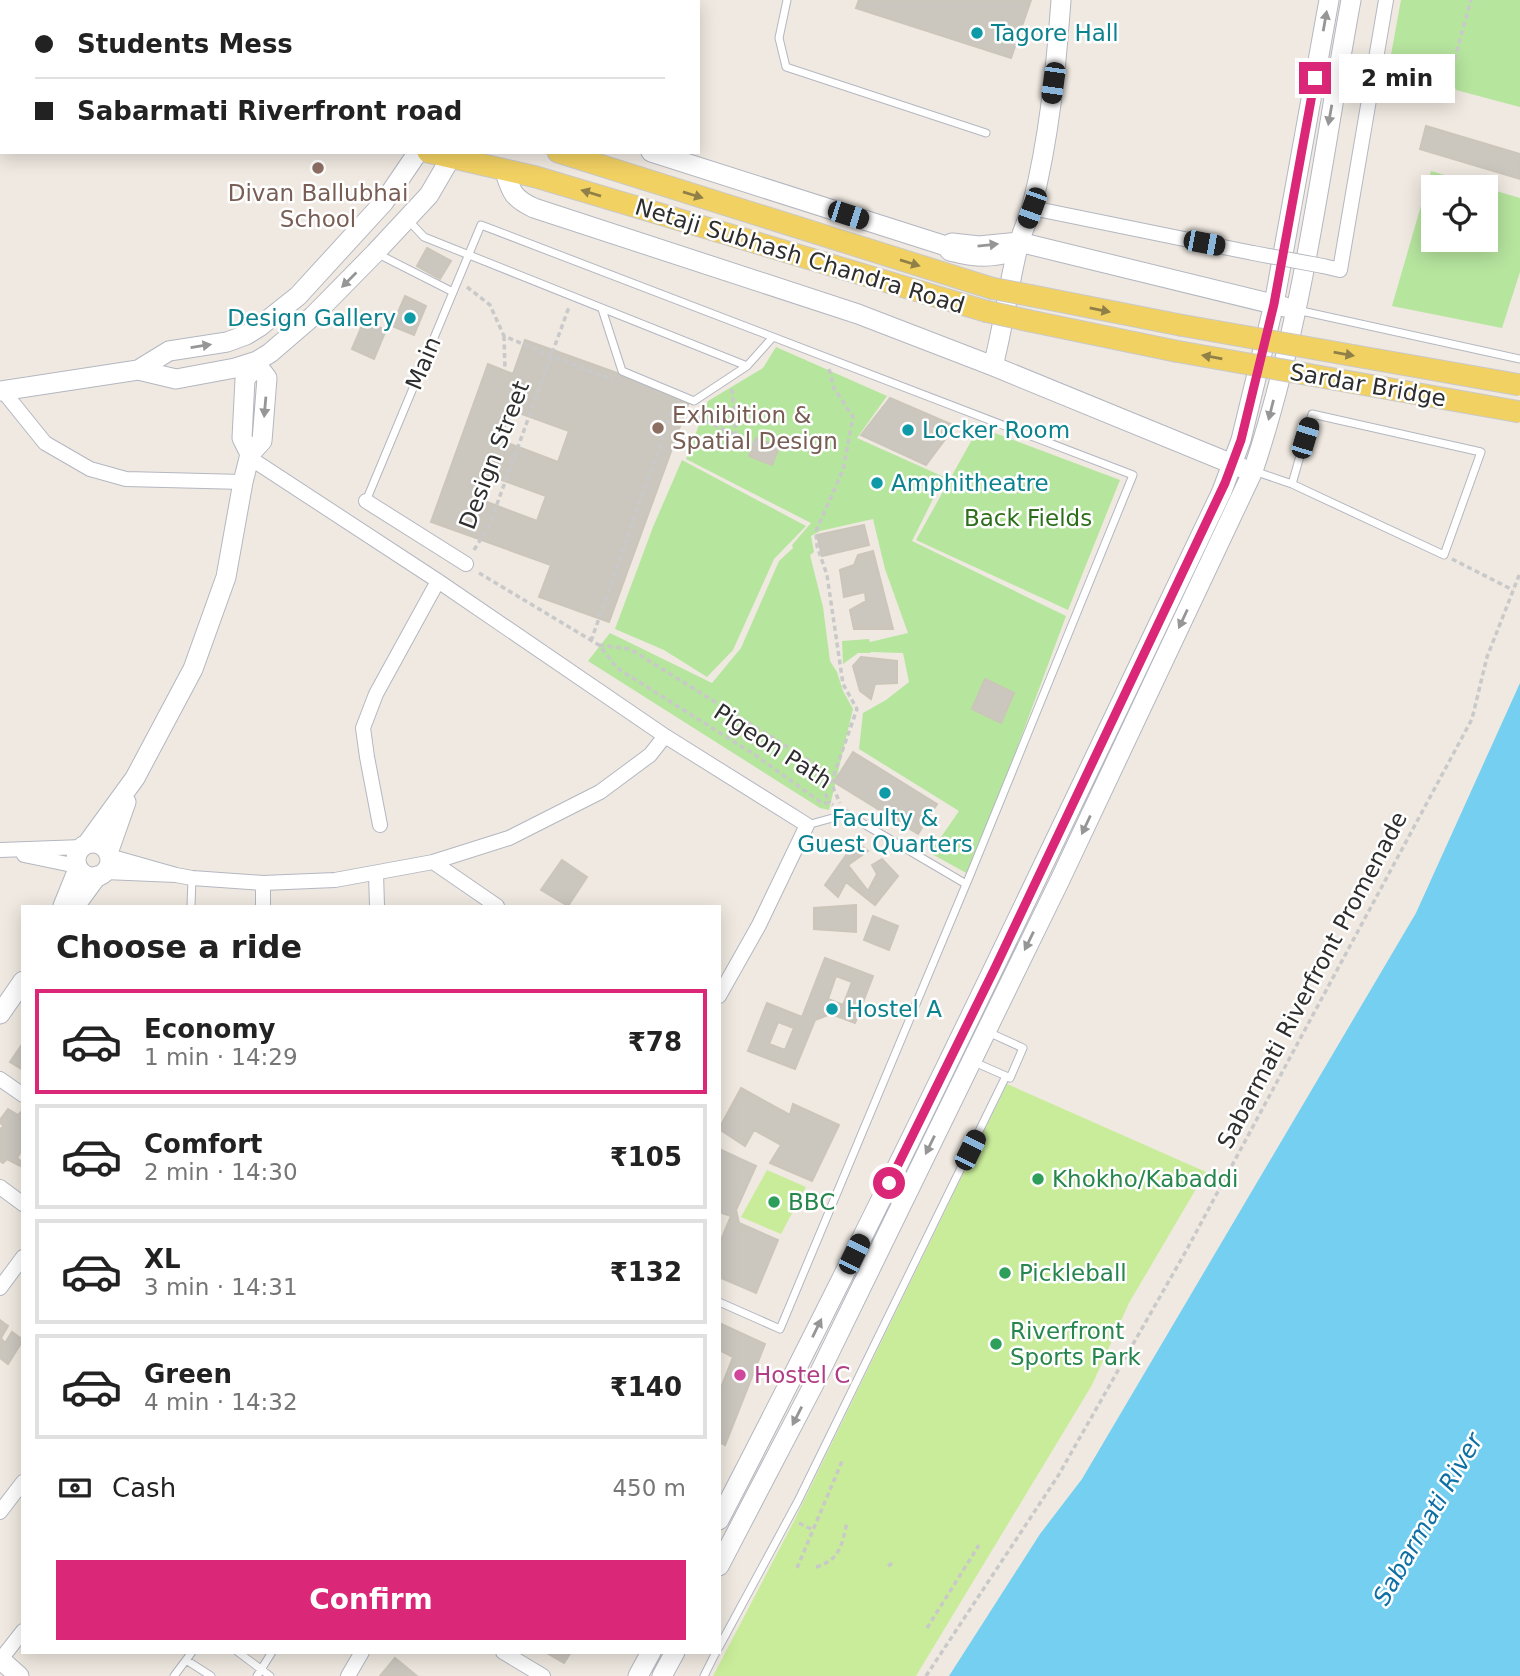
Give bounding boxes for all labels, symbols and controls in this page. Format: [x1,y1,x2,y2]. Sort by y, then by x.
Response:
one-way arrow [1320,10,1331,32]
place label: Tagore Hall [990,20,1119,46]
marker: Tagore Hall [969,25,985,41]
text: Students Mess [77,29,293,59]
callout: 2 min [1340,54,1455,102]
car [1040,61,1067,105]
route end [1299,62,1331,94]
text: 2 min [1361,65,1433,91]
text: Sabarmati Riverfront road [77,96,462,126]
one-way arrow [1324,104,1335,126]
marker: Divan Ballubhai School [310,160,326,176]
map controls [1421,175,1498,252]
button: locate [1421,175,1498,252]
place label: Divan Ballubhai School [228,180,408,232]
car [1015,185,1050,231]
one-way arrow [580,188,601,198]
one-way arrow [683,190,704,200]
street label: Netaji Subhash Chandra Road [632,193,968,319]
car [825,199,872,231]
car [1182,229,1227,257]
one-way arrow [977,239,999,250]
one-way arrow [900,258,921,268]
one-way arrow [341,271,357,288]
one-way arrow [1089,304,1111,315]
place label: Design Gallery [227,305,396,331]
marker: Design Gallery [402,310,418,326]
street label: Main [400,333,446,393]
one-way arrow [190,340,212,351]
one-way arrow [1333,349,1355,360]
one-way arrow [1201,352,1223,363]
street label: Sardar Bridge [1288,358,1448,412]
street label: Design Street [454,377,534,533]
one-way arrow [259,397,270,419]
one-way arrow [1265,399,1276,421]
place label: Exhibition & Spatial Design [672,402,838,454]
car [1289,415,1322,461]
place label: Locker Room [922,417,1070,443]
marker: Exhibition & Spatial Design [650,420,666,436]
marker: Locker Room [900,422,916,438]
place label: Amphitheatre [891,470,1049,496]
marker: Amphitheatre [869,475,885,491]
park label: Back Fields [964,505,1092,531]
one-way arrow [1177,609,1189,629]
street label: Pigeon Path [709,698,837,794]
marker: Faculty & Guest Quarters [877,785,893,801]
place label: Faculty & Guest Quarters [797,805,973,857]
street label: Sabarmati Riverfront Promenade [1212,807,1412,1153]
one-way arrow [1080,815,1091,835]
text: Choose a ride [56,928,302,966]
one-way arrow [1024,931,1035,951]
place label: Hostel A [846,996,942,1022]
marker: Hostel A [824,1001,840,1017]
icon: car [60,1010,123,1073]
text: Economy [144,1014,275,1044]
text: ₹78 [628,1027,682,1057]
text: 1 min · 14:29 [144,1044,298,1070]
icon: car [60,1125,123,1188]
car [952,1127,989,1173]
text: Comfort [144,1129,262,1159]
one-way arrow [924,1135,935,1155]
text: ₹105 [610,1142,682,1172]
text: 2 min · 14:30 [144,1159,298,1185]
place label: Khokho/Kabaddi [1052,1166,1239,1192]
route start [873,1167,905,1199]
marker: Khokho/Kabaddi [1030,1171,1046,1187]
place label: BBC [788,1189,835,1215]
marker: BBC [766,1194,782,1210]
car [836,1231,873,1277]
icon: car [60,1240,123,1303]
text: XL [144,1244,181,1274]
text: ₹132 [610,1257,682,1287]
place label: Pickleball [1019,1260,1127,1286]
marker: Pickleball [997,1265,1013,1281]
text: 3 min · 14:31 [144,1274,298,1300]
one-way arrow [812,1318,823,1338]
place label: Riverfront Sports Park [1010,1318,1141,1370]
marker: Riverfront Sports Park [988,1336,1004,1352]
icon: car [60,1355,123,1418]
text: Green [144,1359,232,1389]
place label: Hostel C [754,1362,850,1388]
marker: Hostel C [732,1367,748,1383]
text: ₹140 [610,1372,682,1402]
text: 4 min · 14:32 [144,1389,298,1415]
one-way arrow [792,1406,804,1426]
water label: Sabarmati River [1367,1426,1490,1610]
icon: cash [56,1469,94,1507]
text: Cash [112,1473,176,1503]
text: 450 m [612,1475,686,1501]
button: Confirm [56,1560,686,1640]

